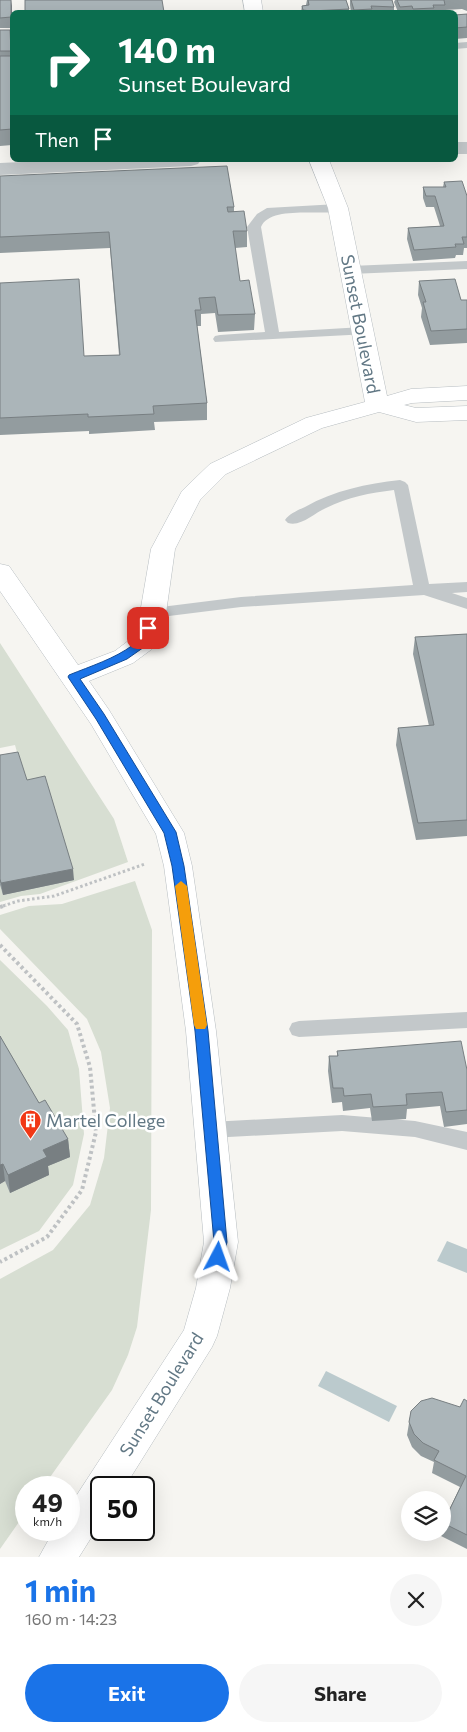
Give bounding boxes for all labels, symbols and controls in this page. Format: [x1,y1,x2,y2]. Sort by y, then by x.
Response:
text: 140 m [118,27,216,70]
icon: right [35,30,100,95]
text: Sunset Boulevard [118,70,291,97]
icon: arrive [89,125,117,153]
text: Then [35,128,79,151]
street label: Sunset Boulevard [337,253,385,395]
pin [127,607,169,649]
icon: arrive [134,614,162,642]
building icon: Martel College [18,1108,42,1139]
place label: Martel College [46,1109,165,1131]
position arrow [191,1230,243,1282]
street label: Sunset Boulevard [114,1328,208,1460]
speed limit sign: 50 [90,1476,155,1541]
text: 49 [32,1487,63,1517]
map controls [401,1491,451,1541]
button: layers [401,1491,451,1541]
text: km/h [33,1514,62,1528]
text: 1 min [25,1571,96,1608]
button: close [390,1574,442,1626]
text: 160 m · 14:23 [25,1609,117,1628]
button: Exit [25,1664,229,1722]
button: Share [239,1664,442,1722]

